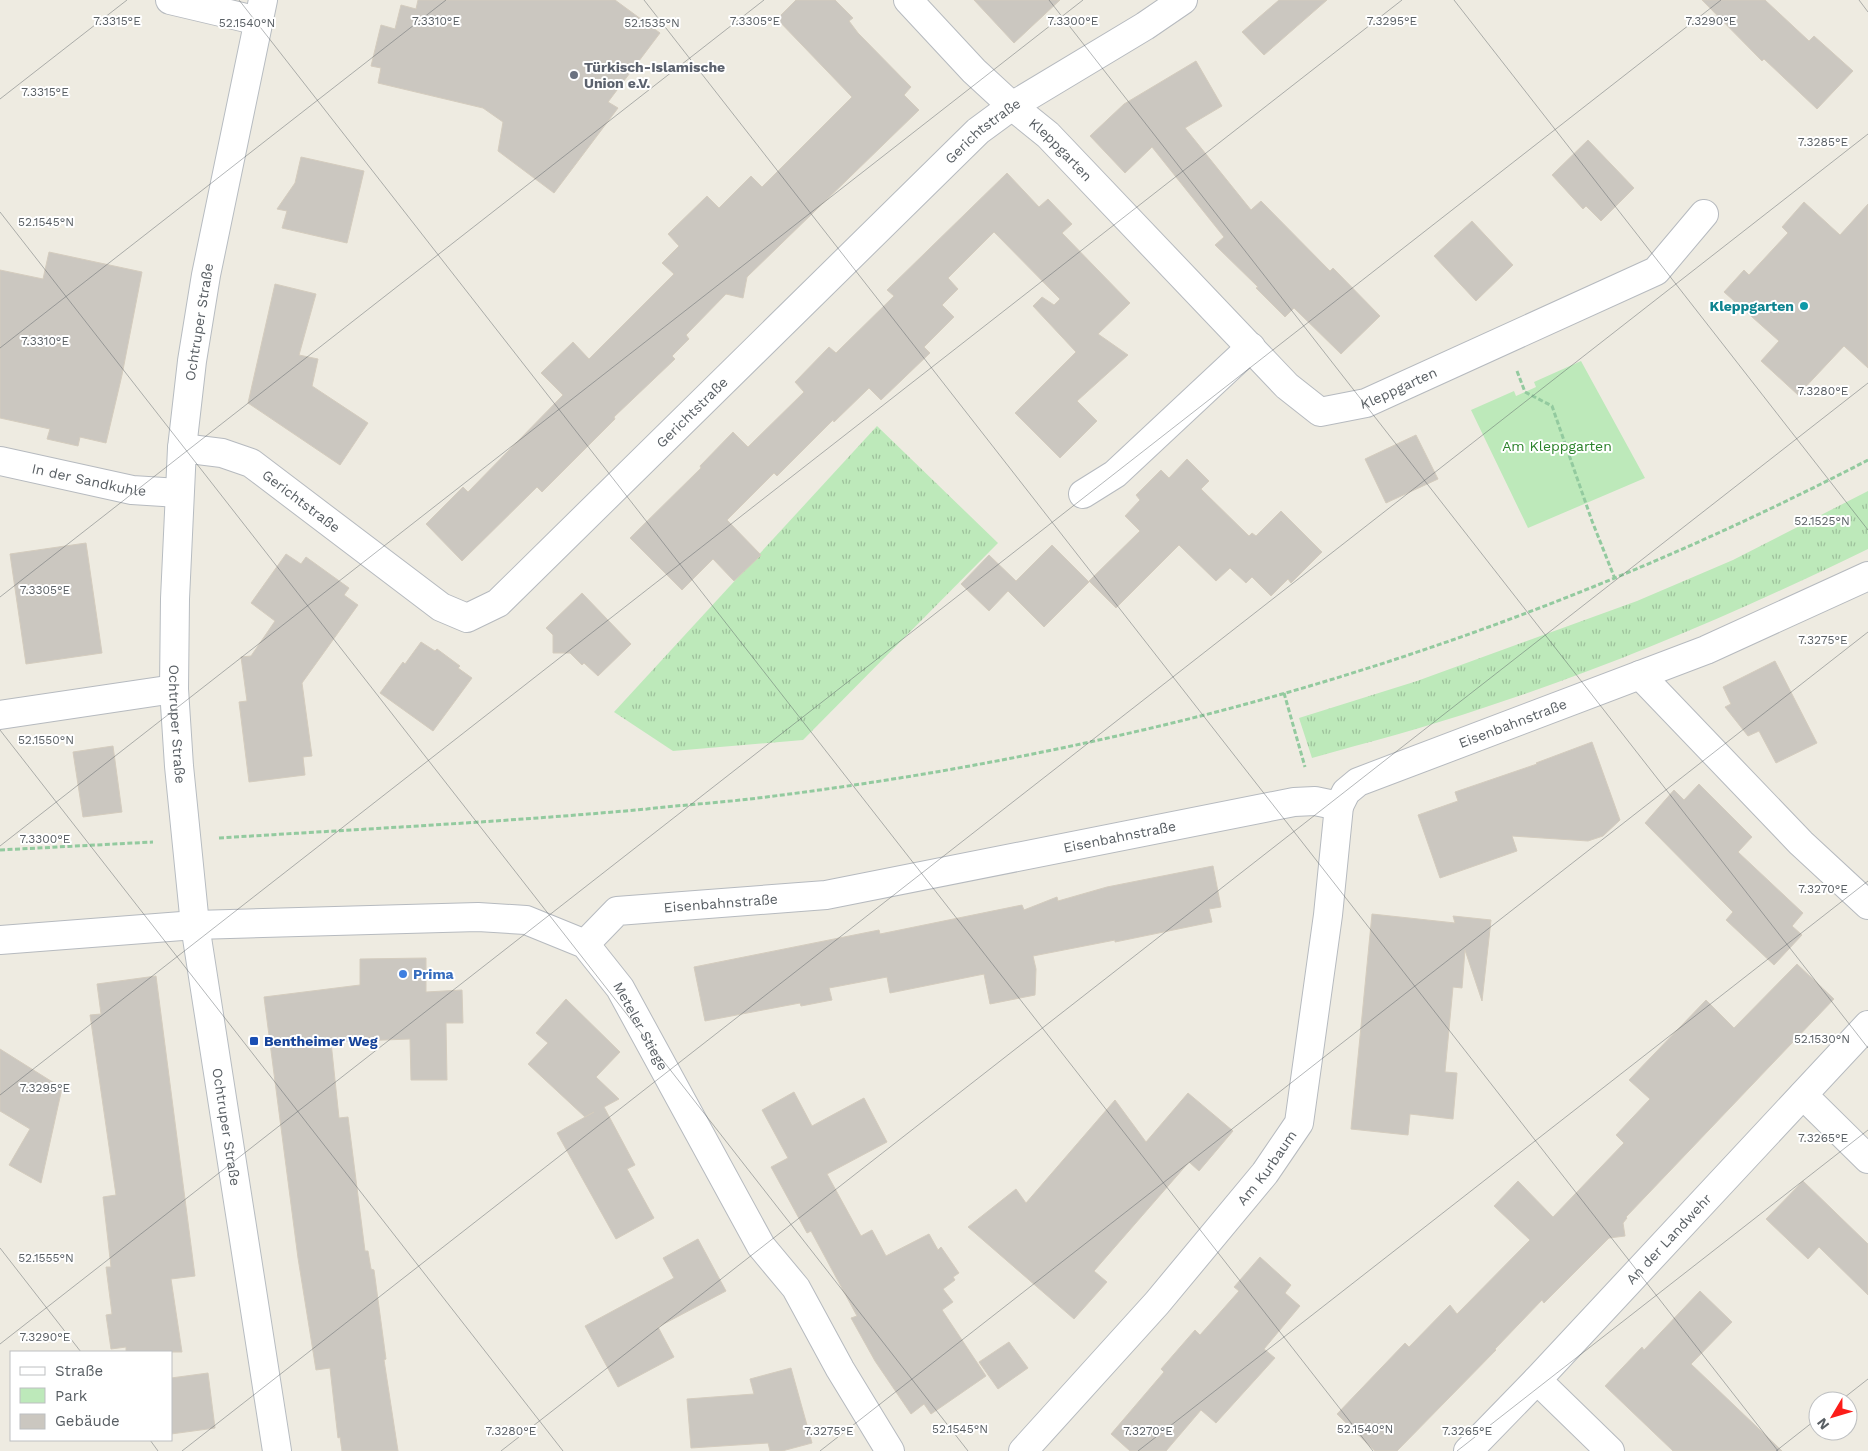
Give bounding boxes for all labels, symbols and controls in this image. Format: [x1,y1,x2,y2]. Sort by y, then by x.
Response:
text: 7.3315°E [93,14,141,28]
text: 7.3310°E [412,14,460,28]
text: 7.3305°E [730,14,781,28]
text: 7.3300°E [1048,14,1099,28]
text: 7.3295°E [1367,14,1418,28]
text: 7.3290°E [1686,14,1737,28]
text: 52.1540°N [219,16,275,30]
text: 52.1535°N [624,16,680,30]
place label: Türkisch-Islamische Union e.V. [584,59,725,91]
marker: Türkisch-Islamische Union e.V. [568,69,580,81]
text: 7.3315°E [21,85,69,99]
street label: Gerichtstraße [942,95,1023,167]
street label: Kleppgarten [1026,115,1095,184]
text: 7.3285°E [1798,135,1848,149]
text: 52.1545°N [18,215,74,229]
street label: Ochtruper Straße [182,262,216,382]
place label: Kleppgarten [1709,298,1794,314]
marker: Kleppgarten [1798,300,1810,312]
text: 7.3310°E [21,334,69,348]
street label: Kleppgarten [1359,364,1439,412]
street label: Gerichtstraße [653,374,731,451]
text: 7.3280°E [1798,384,1849,398]
park label: Am Kleppgarten [1502,438,1612,454]
street label: In der Sandkuhle [30,460,147,499]
street label: Gerichtstraße [259,466,343,536]
text: 52.1525°N [1794,514,1850,528]
text: 7.3305°E [20,583,71,597]
text: 7.3275°E [1798,633,1848,647]
street label: Ochtruper Straße [166,665,189,784]
street label: Eisenbahnstraße [1456,696,1569,751]
text: 52.1550°N [18,733,74,747]
street label: Eisenbahnstraße [1062,818,1177,856]
text: 7.3300°E [20,832,71,846]
text: 7.3270°E [1798,882,1848,896]
street label: Eisenbahnstraße [663,891,778,915]
place label: Prima [413,966,455,982]
marker: Prima [397,968,409,980]
street label: Meteler Stiege [610,979,671,1073]
text: 52.1530°N [1794,1032,1850,1046]
place label: Bentheimer Weg [264,1033,378,1049]
marker: Bentheimer Weg [248,1035,260,1047]
street label: Ochtruper Straße [209,1067,244,1187]
text: 7.3295°E [20,1081,71,1095]
street label: Am Kurbaum [1234,1127,1300,1208]
text: 7.3265°E [1798,1131,1848,1145]
street label: An der Landwehr [1623,1190,1715,1287]
text: 52.1555°N [18,1251,74,1265]
text: 7.3290°E [20,1330,71,1344]
legend [10,1351,172,1441]
text: Straße [55,1362,103,1380]
text: Park [55,1387,88,1405]
north arrow [1808,1391,1858,1441]
text: Gebäude [55,1412,120,1430]
text: N [1813,1415,1832,1433]
text: 52.1545°N [932,1422,988,1436]
text: 52.1540°N [1337,1422,1393,1436]
text: 7.3280°E [486,1424,537,1438]
text: 7.3275°E [804,1424,854,1438]
text: 7.3270°E [1123,1424,1173,1438]
text: 7.3265°E [1442,1424,1492,1438]

